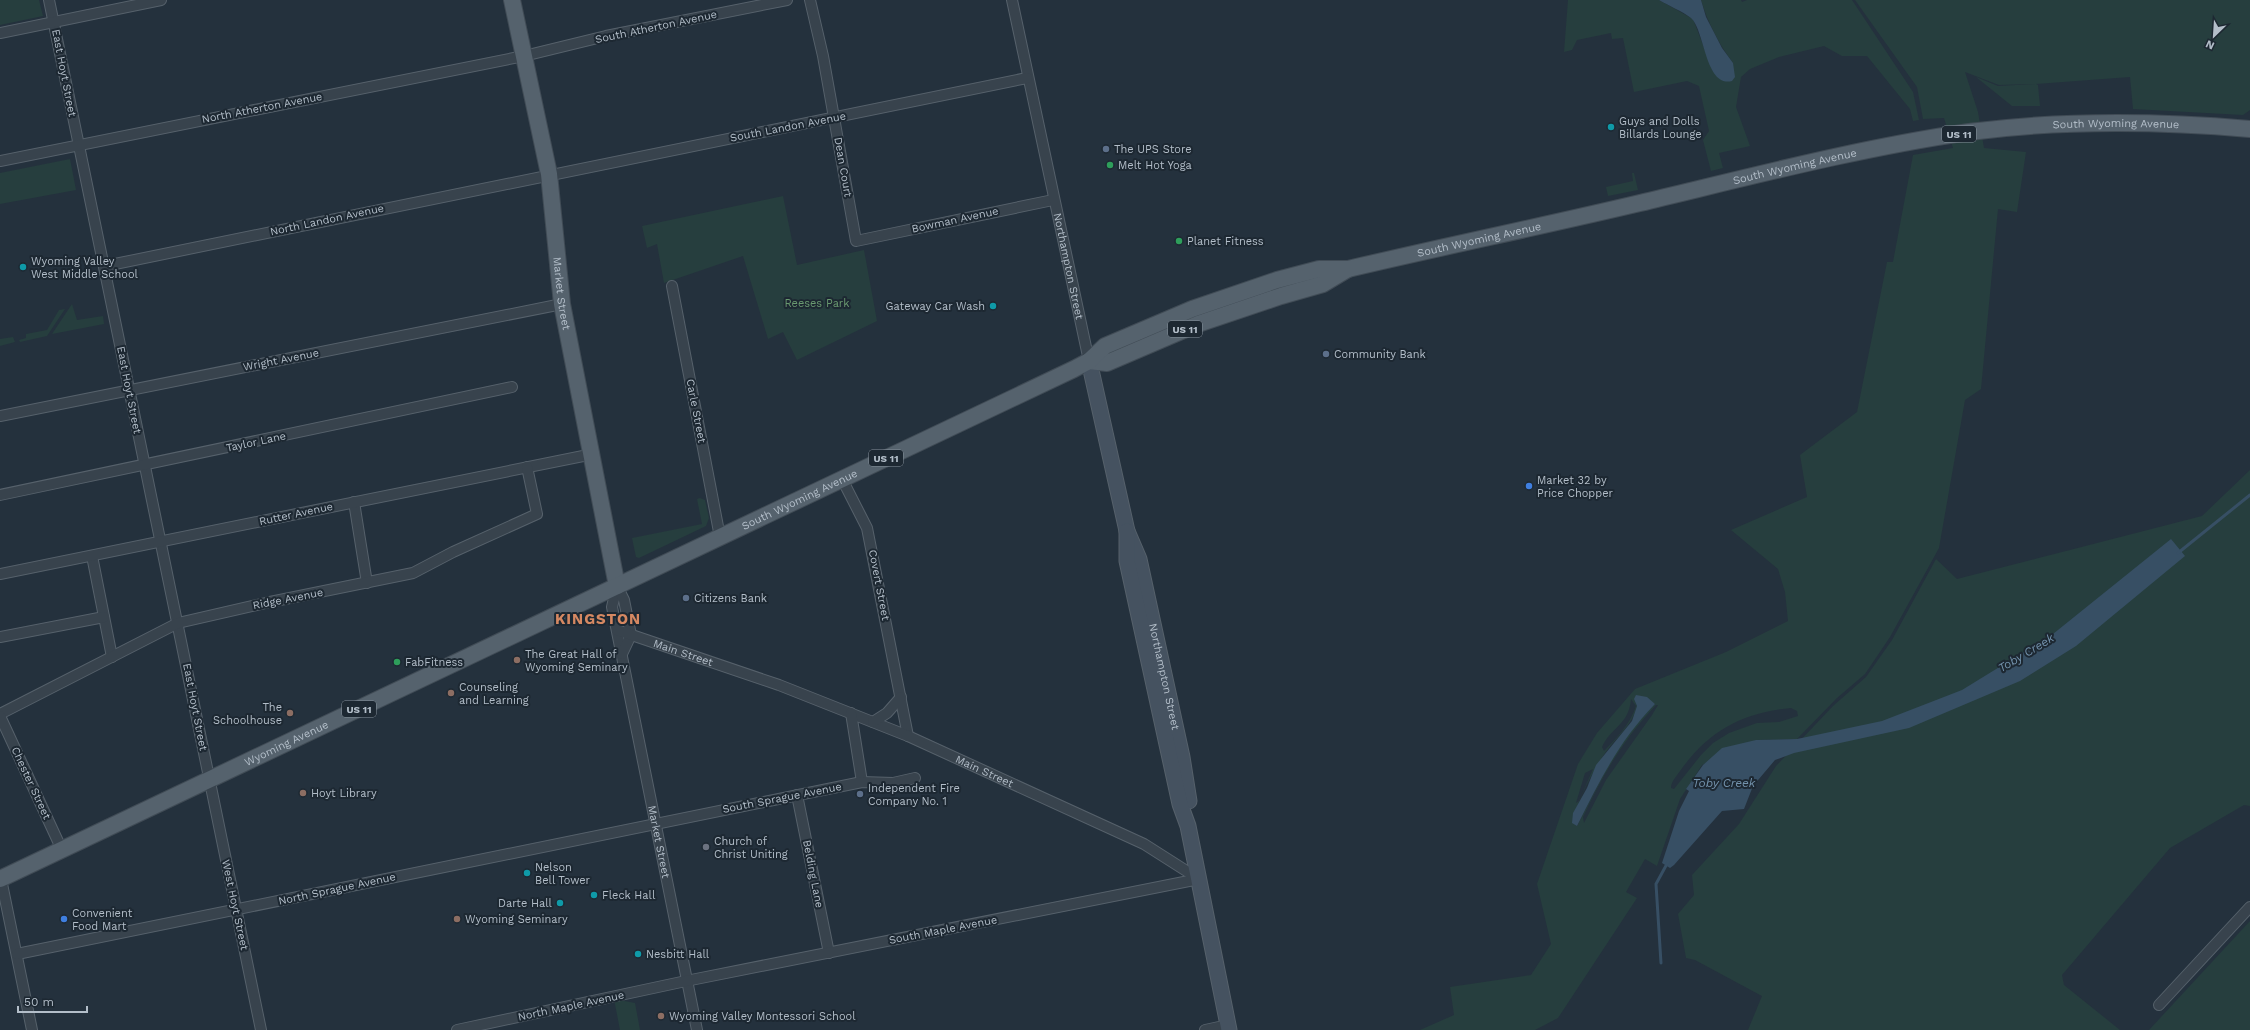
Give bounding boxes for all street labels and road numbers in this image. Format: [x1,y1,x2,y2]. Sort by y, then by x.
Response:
street label: South Atherton Avenue [594,8,718,46]
street label: East Hoyt Street [49,28,79,118]
street label: North Atherton Avenue [201,90,323,126]
street label: South Landon Avenue [729,109,847,145]
street label: South Wyoming Avenue [2052,116,2180,131]
road number: US 11 [1942,126,1976,142]
street label: Dean Court [831,136,855,198]
street label: South Wyoming Avenue [1731,146,1858,187]
street label: North Landon Avenue [269,202,385,238]
street label: Bowman Avenue [910,204,1000,236]
street label: Northampton Street [1051,212,1087,321]
street label: South Wyoming Avenue [1416,219,1542,259]
street label: Market Street [551,256,574,332]
road number: US 11 [1168,321,1202,337]
street label: East Hoyt Street [114,345,144,435]
street label: Wright Avenue [242,346,320,374]
street label: Carle Street [683,378,709,444]
street label: Taylor Lane [225,429,287,455]
road number: US 11 [869,450,903,466]
street label: South Wyoming Avenue [739,466,859,532]
street label: Rutter Avenue [258,500,334,528]
street label: Covert Street [866,548,892,622]
street label: Ridge Avenue [252,586,324,612]
street label: Northampton Street [1147,622,1183,731]
street label: Main Street [652,636,715,669]
street label: East Hoyt Street [180,662,210,752]
road number: US 11 [342,701,376,717]
street label: Wyoming Avenue [242,718,330,768]
street label: Chester Street [9,745,54,822]
street label: Main Street [954,752,1016,790]
street label: South Sprague Avenue [721,780,843,816]
street label: Market Street [646,804,673,880]
street label: Belding Lane [800,839,826,909]
street label: West Hoyt Street [219,859,251,952]
street label: North Sprague Avenue [277,870,397,908]
street label: South Maple Avenue [888,913,998,947]
street label: North Maple Avenue [517,988,625,1024]

